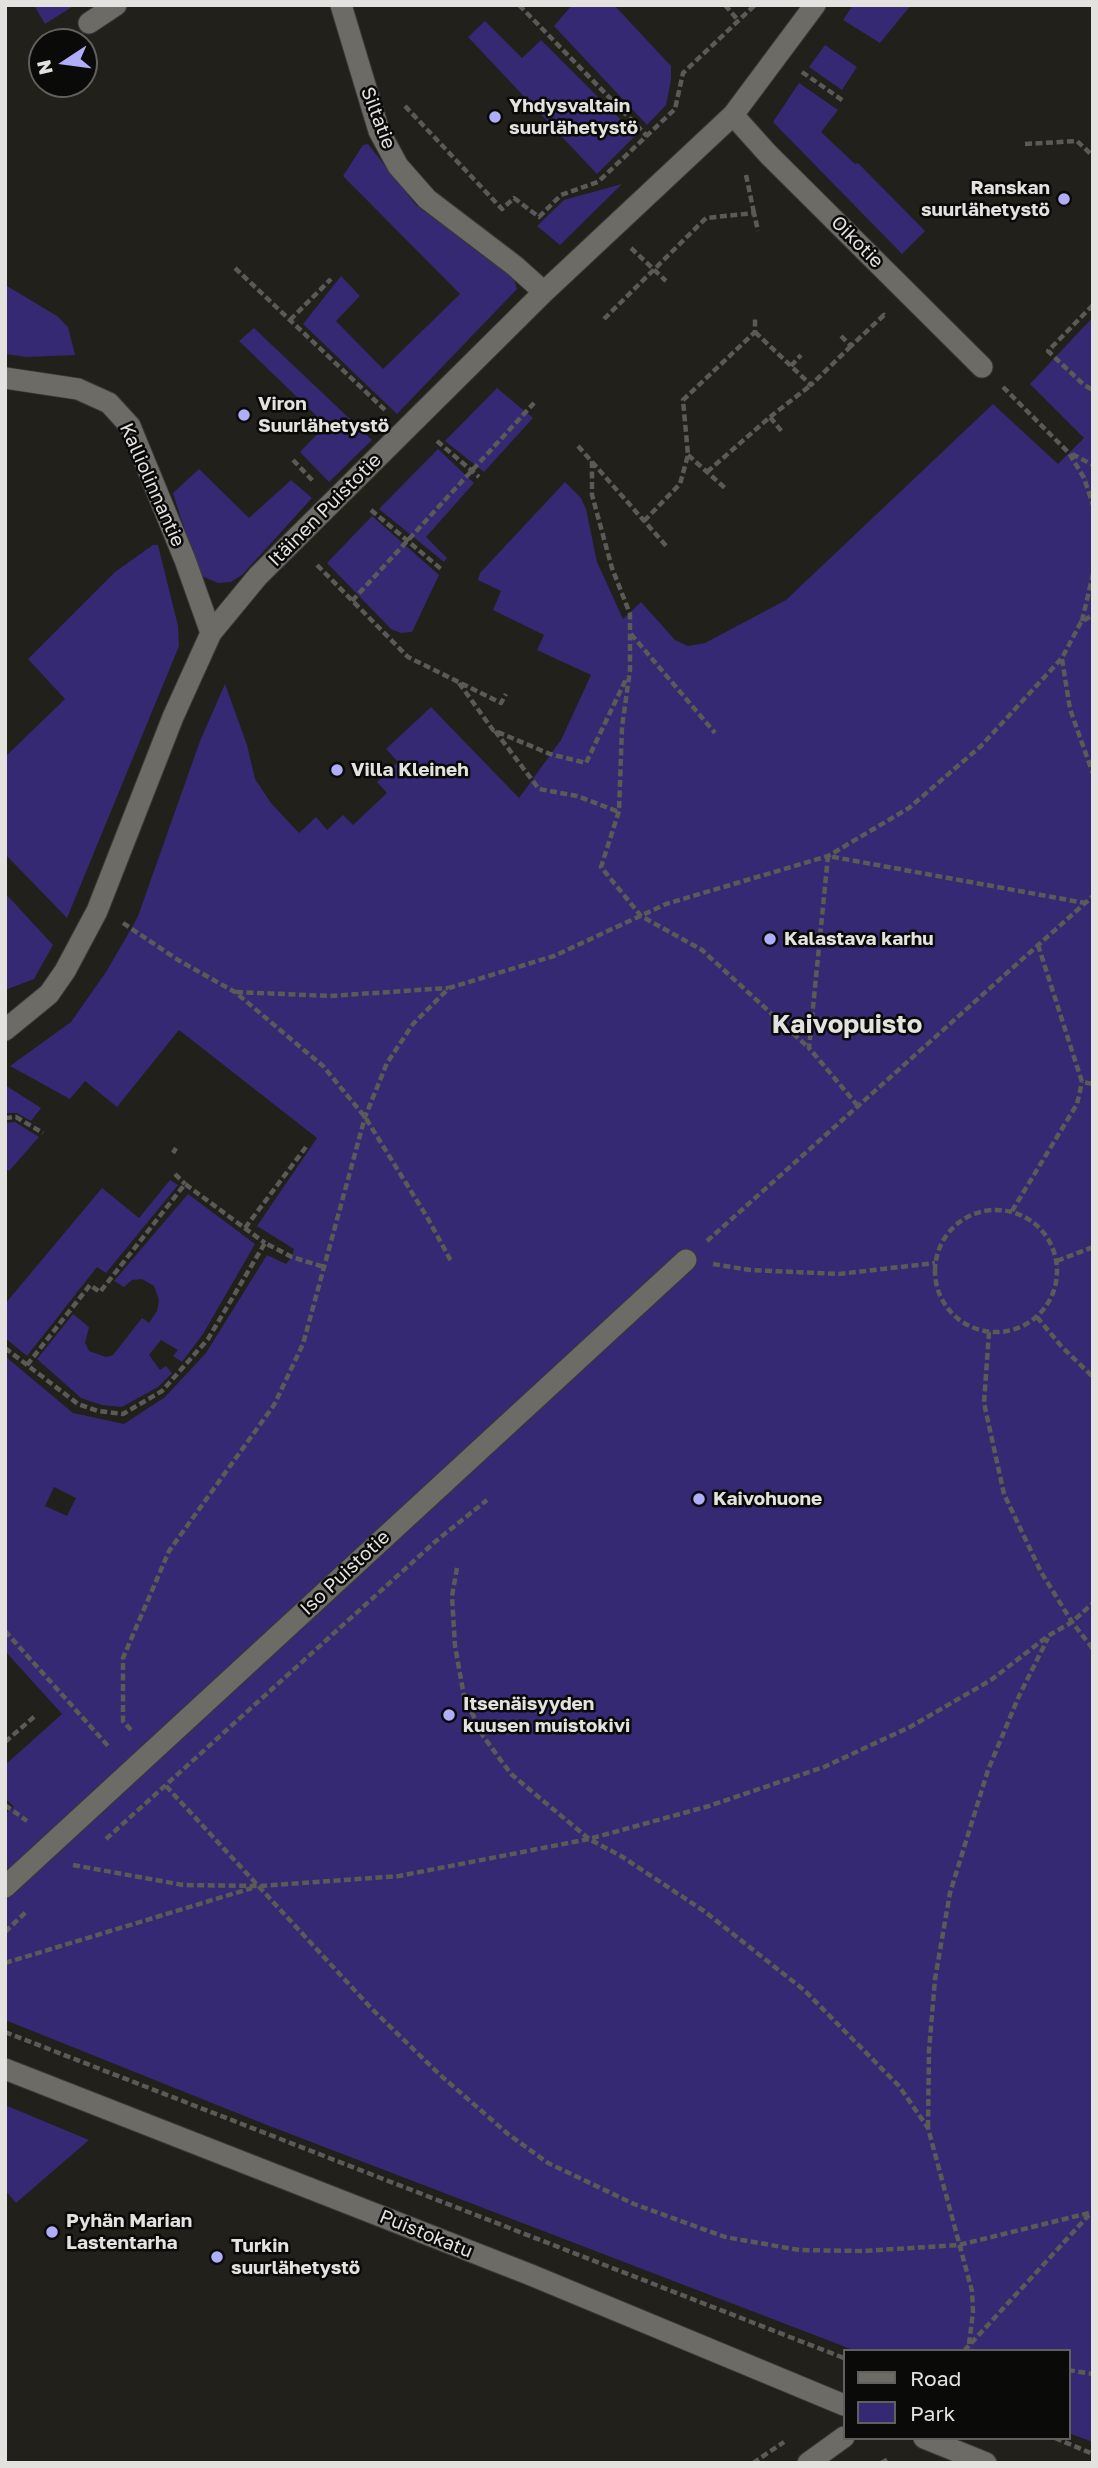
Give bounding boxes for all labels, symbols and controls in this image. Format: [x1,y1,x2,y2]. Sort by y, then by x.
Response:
north arrow [28,28,98,98]
text: N [31,58,57,77]
street label: Siltatie [356,84,400,152]
place label: Yhdysvaltain suurlähetystö [509,95,638,139]
marker: Yhdysvaltain suurlähetystö [487,109,503,125]
place label: Ranskan suurlähetystö [921,177,1050,221]
marker: Ranskan suurlähetystö [1056,191,1072,207]
street label: Oikotie [826,211,888,273]
place label: Viron Suurlähetystö [258,393,389,437]
marker: Viron Suurlähetystö [236,407,252,423]
street label: Kalliolinnantie [115,420,189,550]
street label: Itäinen Puistotie [264,449,386,571]
place label: Villa Kleineh [351,759,469,781]
marker: Villa Kleineh [329,762,345,778]
place label: Kalastava karhu [784,928,933,950]
marker: Kalastava karhu [762,931,778,947]
district label: Kaivopuisto [772,1009,922,1041]
place label: Kaivohuone [713,1488,822,1510]
marker: Kaivohuone [691,1491,707,1507]
street label: Iso Puistotie [296,1526,394,1620]
place label: Itsenäisyyden kuusen muistokivi [463,1693,630,1737]
marker: Itsenäisyyden kuusen muistokivi [441,1707,457,1723]
street label: Puistokatu [376,2205,476,2263]
place label: Pyhän Marian Lastentarha [66,2210,192,2254]
marker: Pyhän Marian Lastentarha [44,2224,60,2240]
place label: Turkin suurlähetystö [231,2235,360,2279]
marker: Turkin suurlähetystö [209,2249,225,2265]
legend [842,2349,1070,2440]
text: Road [910,2365,961,2391]
text: Park [910,2400,955,2426]

